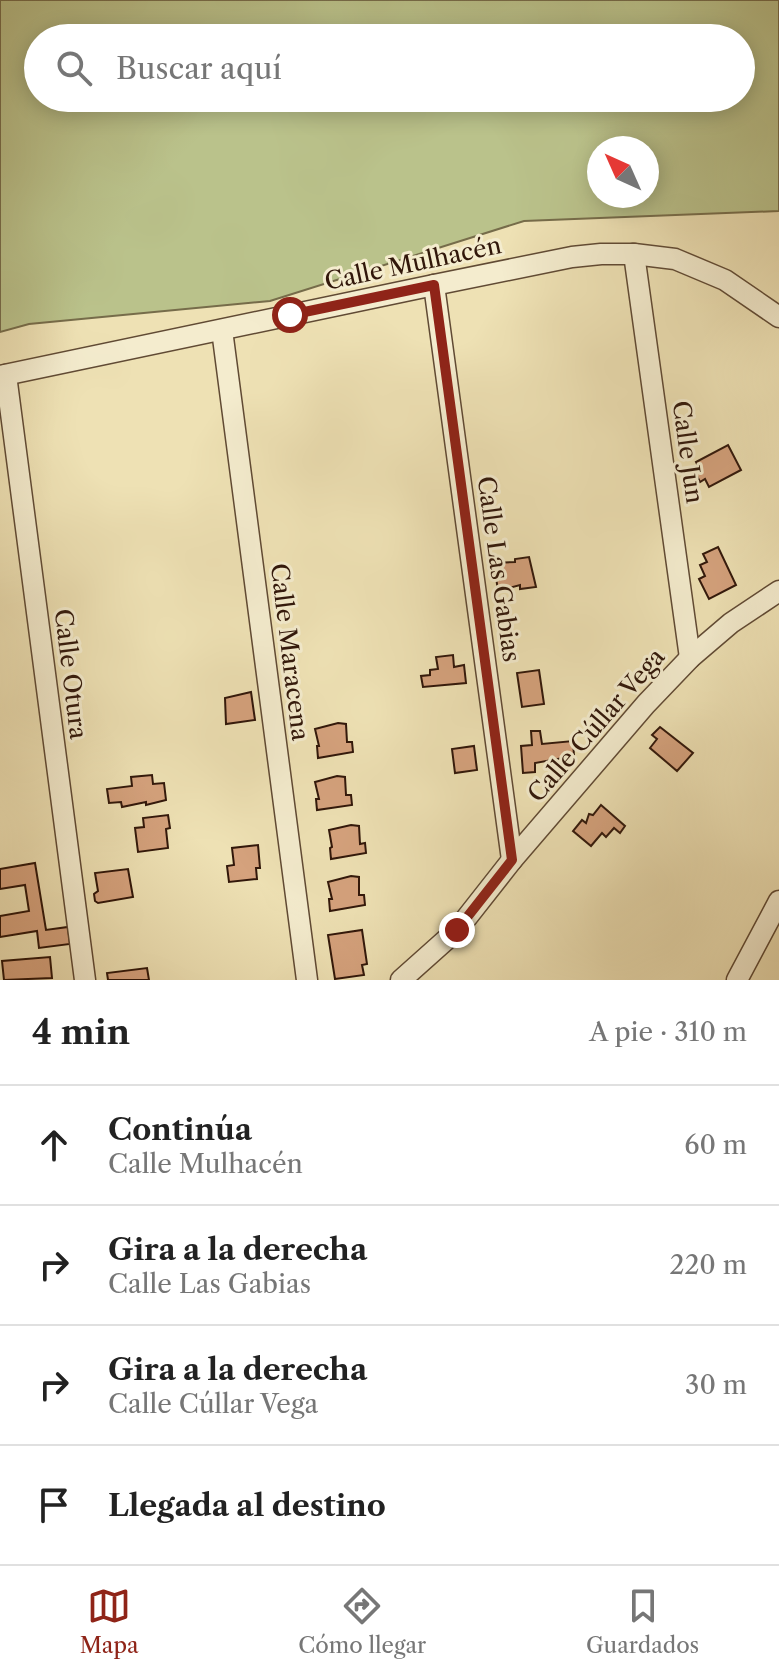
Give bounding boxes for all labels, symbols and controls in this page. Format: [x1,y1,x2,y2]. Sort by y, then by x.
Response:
search box [24,24,755,112]
icon: search [52,46,96,90]
text: Buscar aquí [116,50,282,87]
north arrow [587,136,659,208]
street label: Calle Mulhacén [322,230,504,296]
route start [272,297,308,333]
street label: Calle Jun [666,399,710,505]
street label: Calle Las Gabias [472,474,526,664]
street label: Calle Maracena [265,562,315,743]
street label: Calle Otura [49,607,93,741]
street label: Calle Cúllar Vega [521,642,671,808]
route end [439,912,475,948]
text: 4 min [32,1011,130,1053]
text: A pie · 310 m [589,1016,747,1048]
text: Continúa [108,1111,252,1148]
icon: ahead [32,1123,76,1167]
text: 60 m [684,1129,747,1161]
text: Calle Mulhacén [108,1148,303,1180]
text: Gira a la derecha [108,1231,367,1268]
icon: right [32,1243,76,1287]
text: 220 m [669,1249,747,1281]
text: Calle Las Gabias [108,1268,311,1300]
text: Gira a la derecha [108,1351,367,1388]
icon: right [32,1363,76,1407]
text: 30 m [685,1369,747,1401]
text: Calle Cúllar Vega [108,1388,318,1420]
icon: arrive [32,1483,76,1527]
text: Llegada al destino [108,1487,386,1524]
tab: Mapa [80,1584,139,1659]
tab: Cómo llegar [298,1584,426,1659]
tab: Guardados [586,1584,699,1659]

